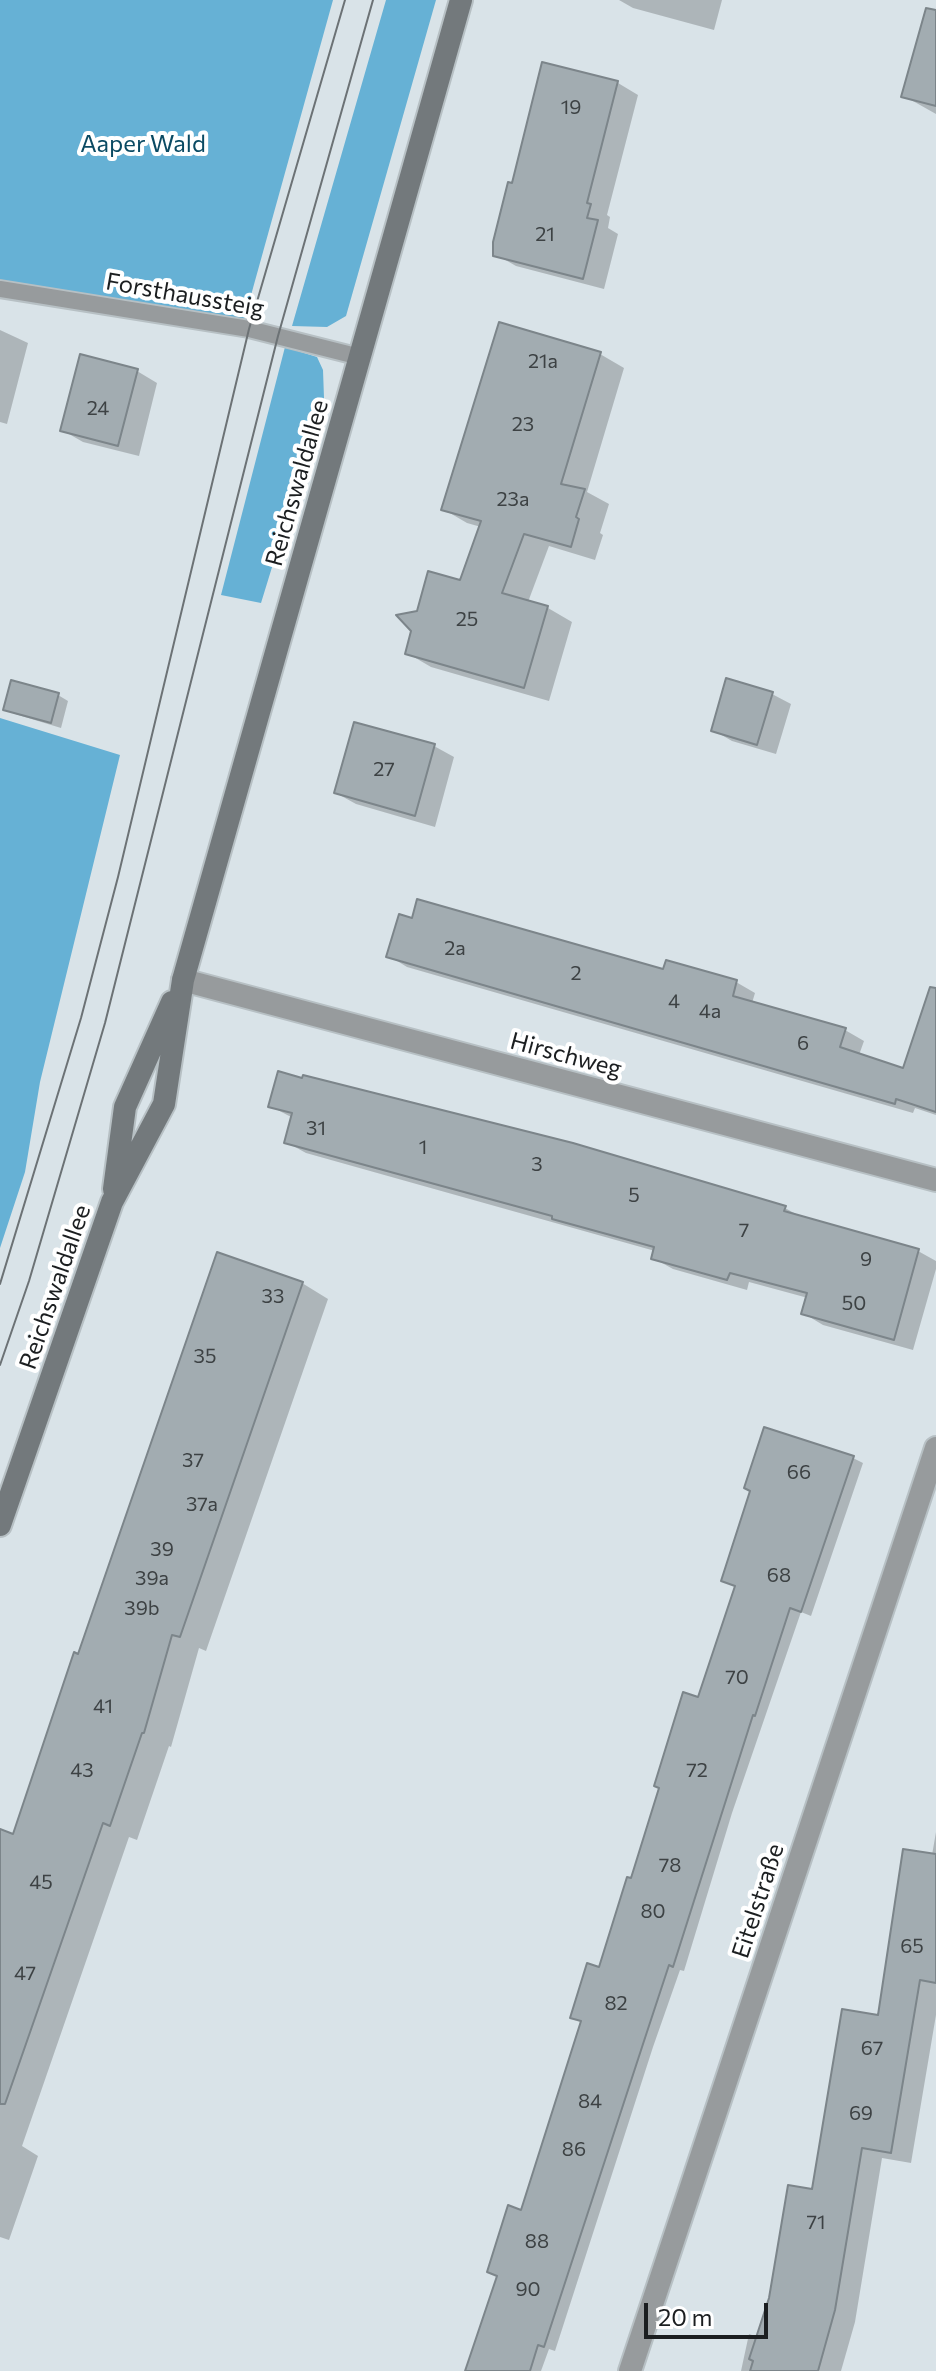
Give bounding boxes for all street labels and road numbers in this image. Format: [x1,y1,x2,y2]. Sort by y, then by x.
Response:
street label: Forsthaussteig [104,267,266,323]
street label: Reichswaldallee [259,396,335,570]
street label: Hirschweg [507,1026,625,1084]
street label: Reichswaldallee [13,1201,97,1373]
street label: Eitelstraße [726,1840,790,1962]

